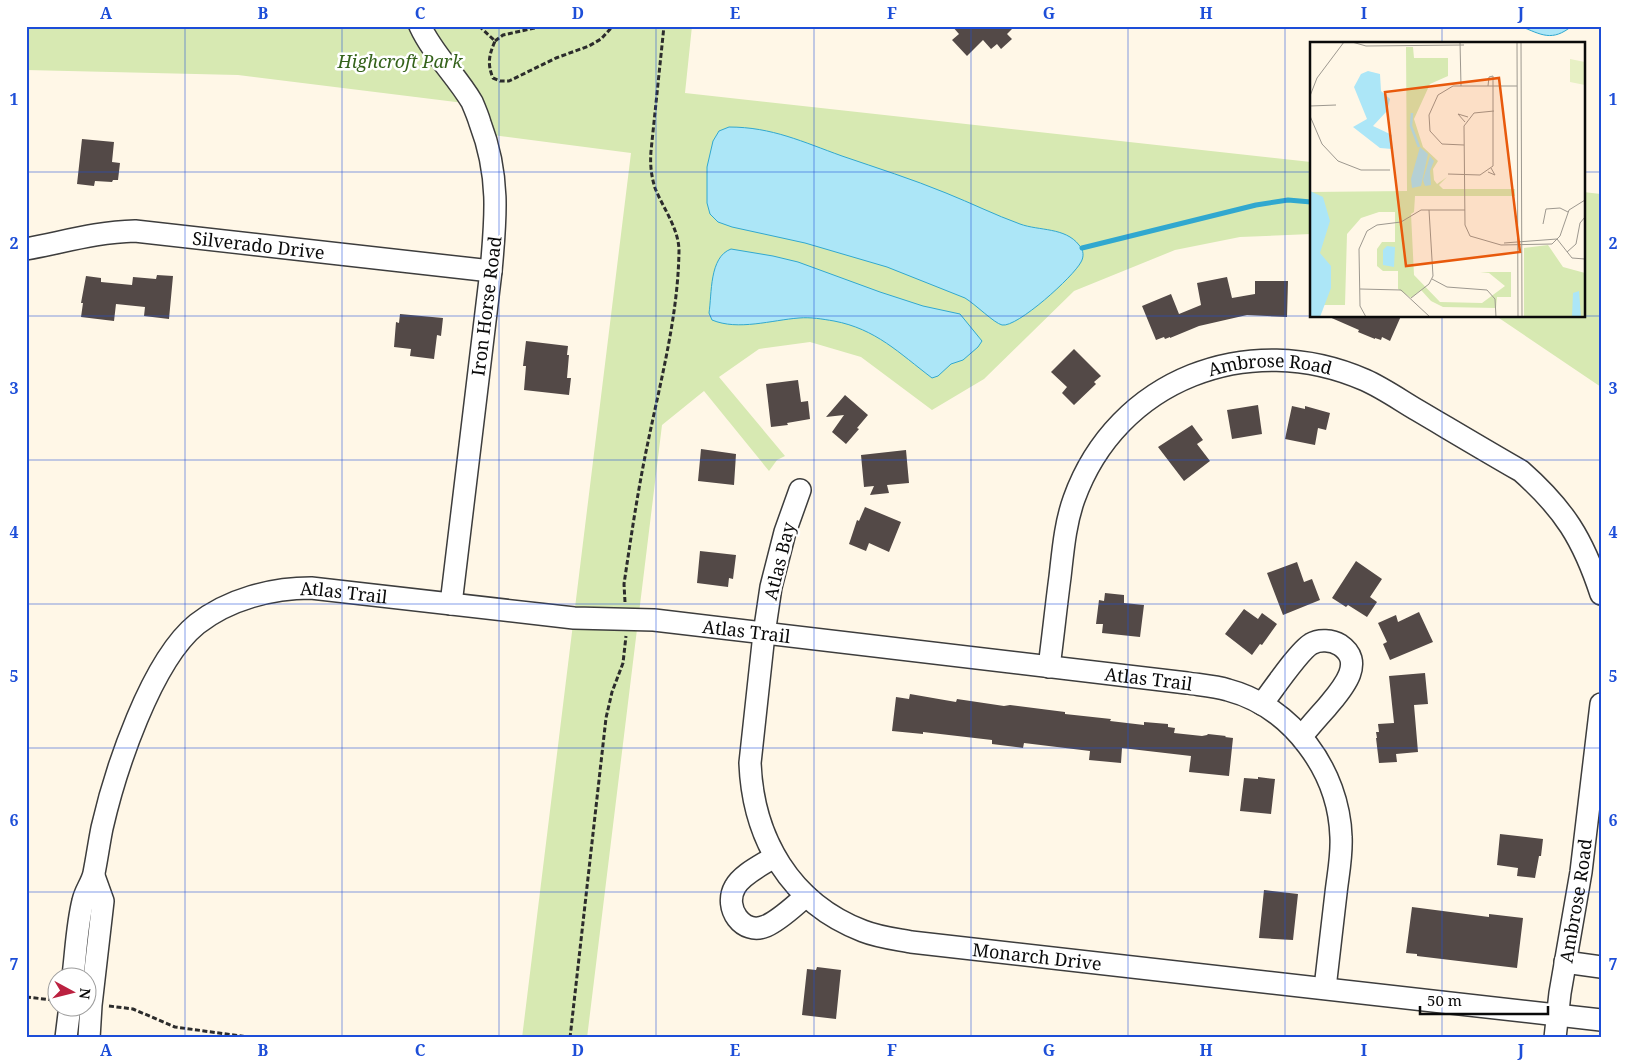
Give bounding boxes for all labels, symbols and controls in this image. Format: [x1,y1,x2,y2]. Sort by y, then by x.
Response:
text: A [100,2,113,24]
text: B [258,2,269,24]
text: C [415,2,426,24]
text: D [572,2,584,24]
text: E [730,2,740,24]
text: F [887,2,897,24]
text: G [1043,2,1055,24]
text: H [1199,2,1213,24]
text: I [1361,2,1367,24]
text: J [1517,2,1525,24]
inset map [1310,42,1584,318]
park label: Highcroft Park [337,49,463,73]
text: 1 [9,88,19,110]
text: 1 [1608,88,1618,110]
street label: Silverado Drive [191,226,326,264]
text: 2 [9,232,19,254]
text: 2 [1608,232,1618,254]
street label: Iron Horse Road [466,235,506,377]
street label: Ambrose Road [1205,348,1335,381]
text: 3 [9,377,19,399]
text: 3 [1608,377,1618,399]
street label: Atlas Bay [758,519,800,602]
text: 4 [9,521,19,543]
text: 4 [1608,521,1618,543]
street label: Atlas Trail [299,576,389,609]
street label: Atlas Trail [701,614,792,648]
street label: Atlas Trail [1103,661,1194,696]
text: 5 [9,665,19,687]
text: 5 [1608,665,1618,687]
text: 6 [9,809,19,831]
text: 6 [1608,809,1618,831]
street label: Ambrose Road [1553,837,1597,965]
street label: Monarch Drive [971,937,1103,975]
text: 7 [9,953,19,975]
text: 7 [1608,953,1618,975]
north arrow [48,966,98,1016]
scale bar [1420,984,1547,1016]
text: N [75,987,96,1000]
text: 50 m [1427,990,1462,1010]
text: A [100,1039,113,1061]
text: B [258,1039,269,1061]
text: C [415,1039,426,1061]
text: D [572,1039,584,1061]
text: E [730,1039,740,1061]
text: F [887,1039,897,1061]
text: G [1043,1039,1055,1061]
text: H [1199,1039,1213,1061]
text: I [1361,1039,1367,1061]
text: J [1517,1039,1525,1061]

